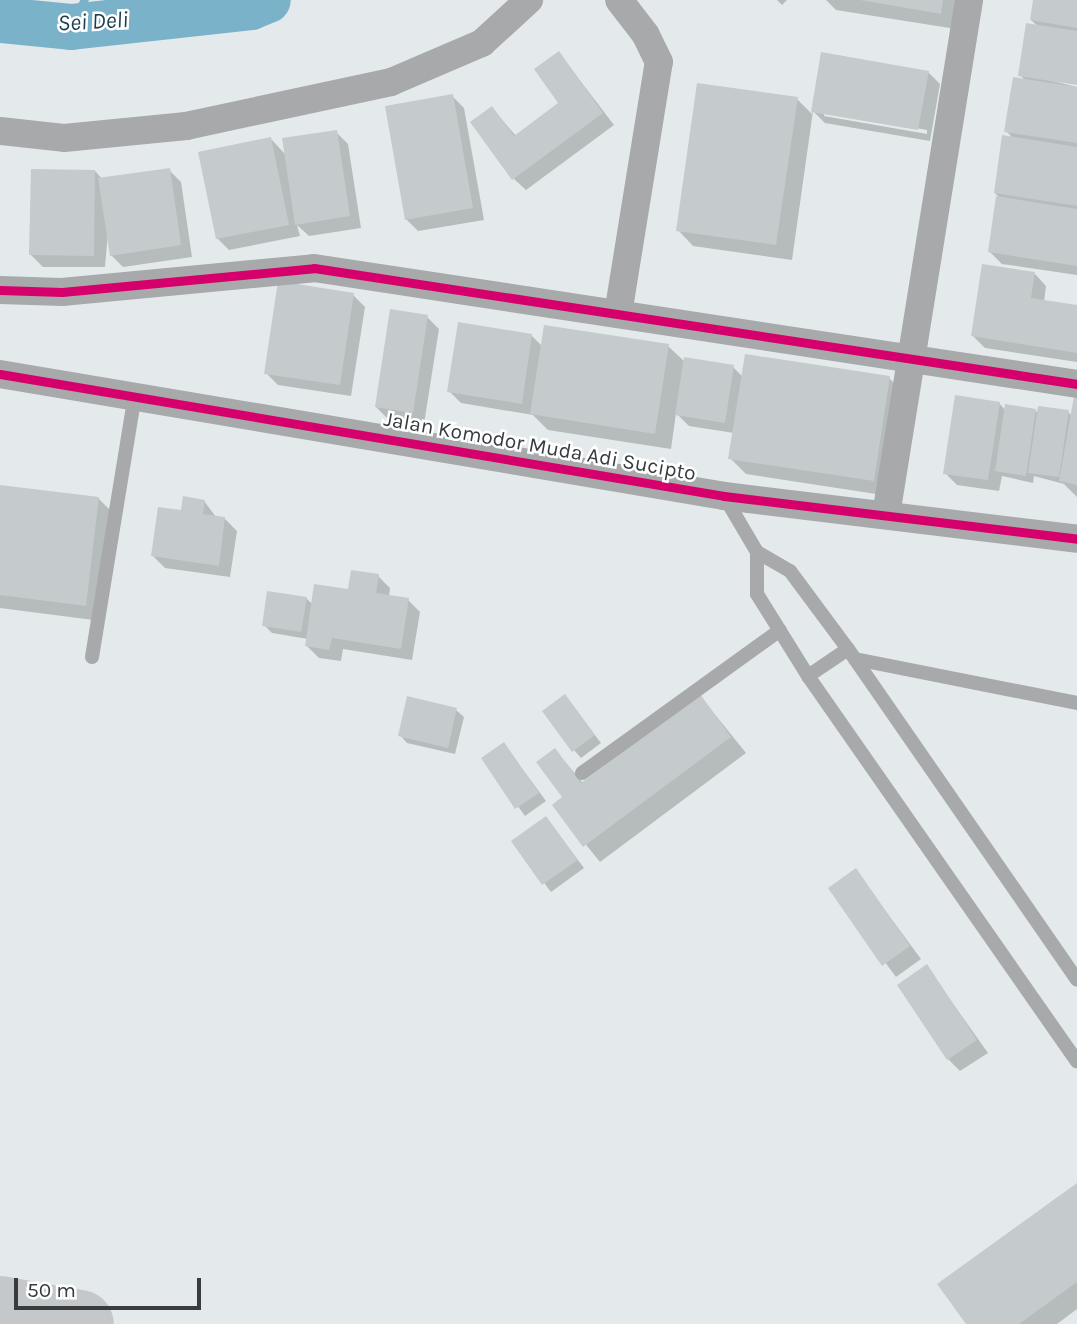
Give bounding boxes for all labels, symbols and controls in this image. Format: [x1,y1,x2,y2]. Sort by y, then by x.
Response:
water label: Sei Deli [57,6,129,38]
street label: Jalan Komodor Muda Adi Sucipto [382,406,698,486]
scale bar [18,1264,205,1308]
text: 50 m [27,1278,76,1302]

